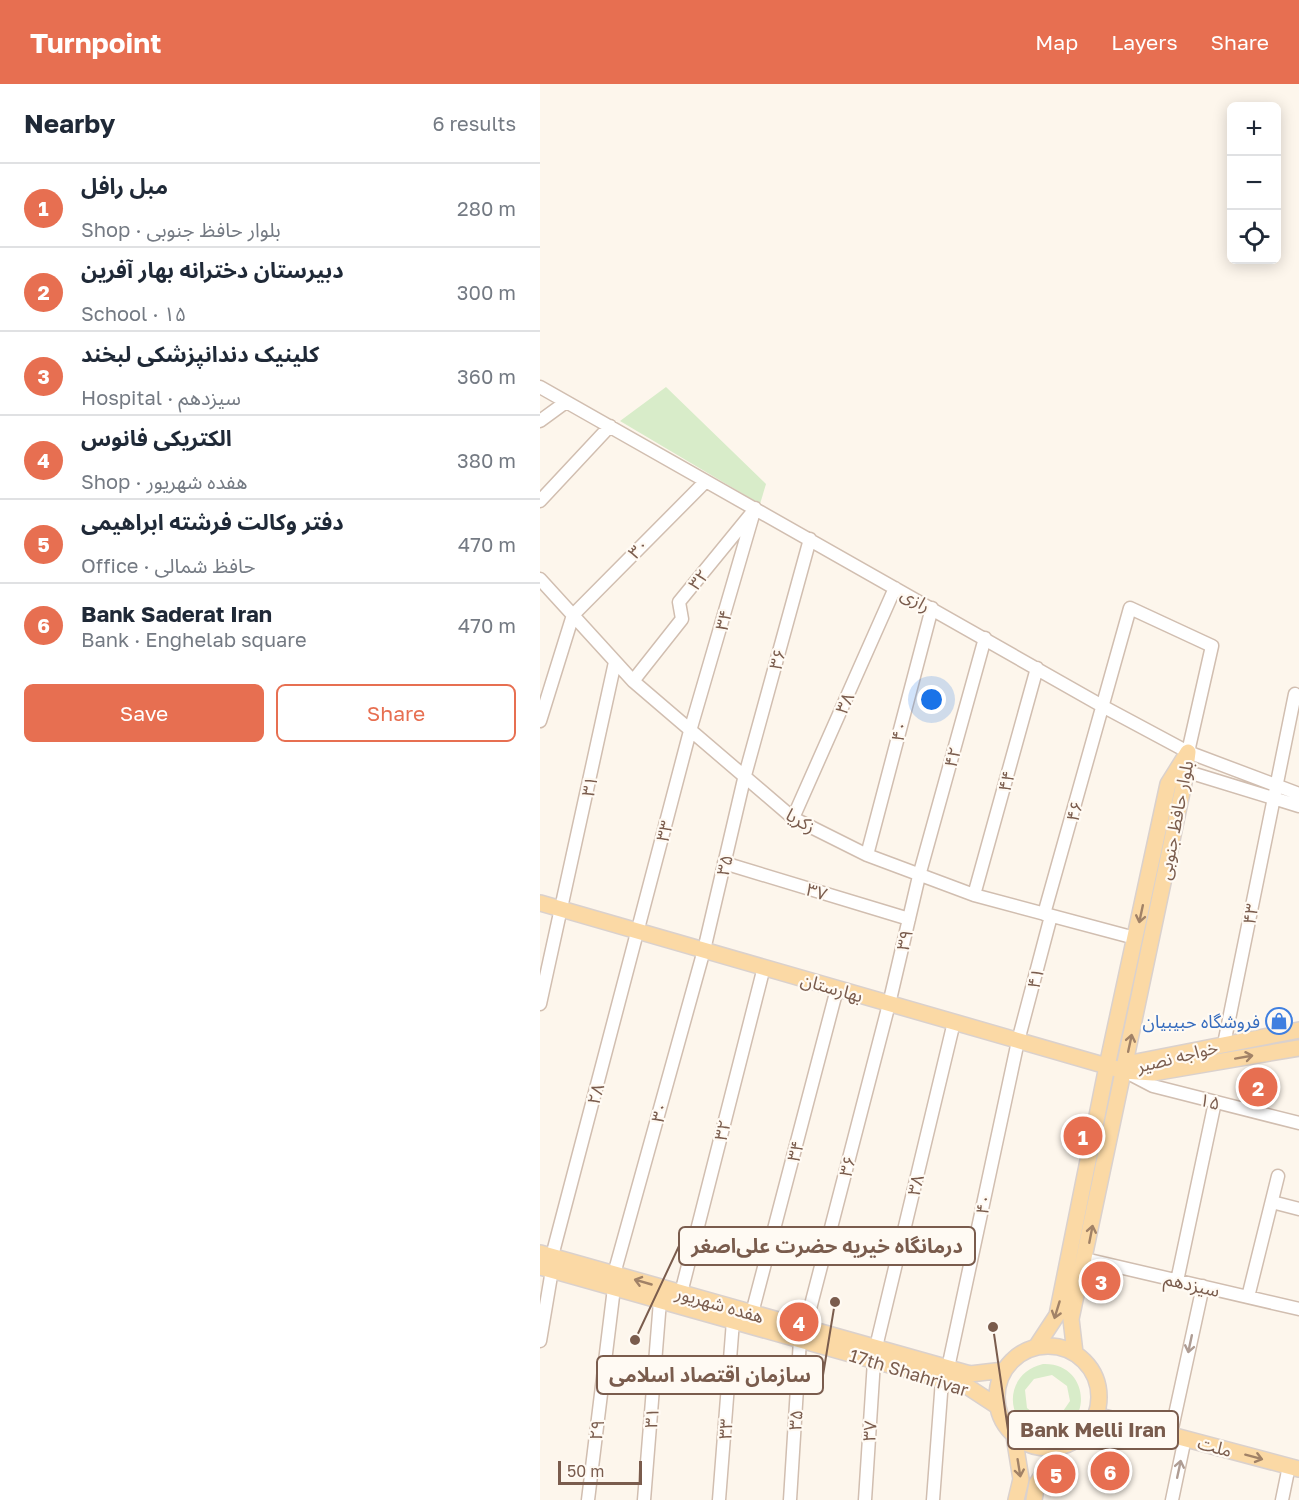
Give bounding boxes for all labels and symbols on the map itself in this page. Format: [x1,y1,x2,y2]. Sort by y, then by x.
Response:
street label: ۳۰ [623,533,653,563]
street label: ۳۲ [683,564,713,594]
street label: رازی [897,582,935,617]
street label: ۳۴ [710,607,736,633]
street label: ۳۶ [764,646,790,672]
your location [917,685,946,714]
street label: ۳۸ [830,689,858,717]
street label: ۴۰ [886,718,912,744]
street label: ۴۲ [939,744,965,770]
street label: بلوار حافظ جنوبی [1153,759,1198,882]
street label: ۴۴ [993,768,1019,794]
street label: ۳۱ [576,774,602,798]
street label: ۴۶ [1061,798,1087,824]
street label: زکریا [782,803,820,838]
street label: ۳۳ [651,818,677,844]
street label: ۳۵ [711,852,737,878]
street label: ۳۷ [804,877,830,905]
street label: ۴۳ [1237,902,1263,926]
one-way arrow [1134,904,1146,923]
street label: ۳۹ [891,927,917,953]
street label: ۴۱ [1022,965,1048,991]
street label: بهارستان [798,968,866,1007]
shop icon: فروشگاه حبیبیان [1264,1006,1294,1036]
place label: فروشگاه حبیبیان [1143,1010,1260,1033]
one-way arrow [1124,1034,1136,1053]
street label: خواجه نصیر [1133,1035,1220,1078]
one-way arrow [1233,1052,1253,1063]
pin: 2 [1238,1064,1278,1110]
street label: ۲۸ [582,1081,608,1107]
street label: ۱۵ [1197,1088,1223,1114]
street label: ۳۰ [646,1099,672,1125]
pin: 1 [1064,1114,1102,1158]
street label: ۳۲ [709,1117,735,1143]
street label: ۳۴ [782,1138,808,1164]
street label: ۳۶ [834,1153,860,1179]
street label: ۳۸ [902,1172,928,1198]
street label: ۴۰ [970,1192,996,1216]
one-way arrow [1085,1225,1097,1244]
callout: درمانگاه خیریه حضرت علی‌اصغر [679,1227,975,1265]
text: درمانگاه خیریه حضرت علی‌اصغر [690,1233,963,1258]
pin: 3 [1082,1258,1120,1304]
street label: سیزدهم [1161,1267,1222,1304]
one-way arrow [634,1276,653,1287]
street label: هفده شهریور [672,1281,767,1328]
pin: 4 [780,1300,818,1344]
one-way arrow [1051,1300,1062,1319]
one-way arrow [1184,1334,1196,1353]
street label: 17th Shahrivar [847,1343,971,1401]
callout: سازمان اقتصاد اسلامی [597,1356,823,1394]
text: سازمان اقتصاد اسلامی [609,1362,811,1387]
street label: ۳۱ [639,1407,663,1429]
street label: ۳۵ [783,1409,807,1431]
callout: Bank Melli Iran [1008,1411,1178,1449]
text: Bank Melli Iran [1020,1417,1166,1441]
street label: ۲۹ [584,1418,608,1442]
street label: ۳۳ [713,1418,737,1440]
street label: ۳۷ [857,1420,881,1442]
street label: ملت [1195,1431,1235,1461]
pin: 6 [1090,1448,1130,1494]
pin: 5 [1036,1452,1076,1496]
one-way arrow [1244,1452,1263,1463]
scale bar [558,1458,642,1486]
one-way arrow [1014,1458,1025,1477]
one-way arrow [1174,1460,1185,1479]

